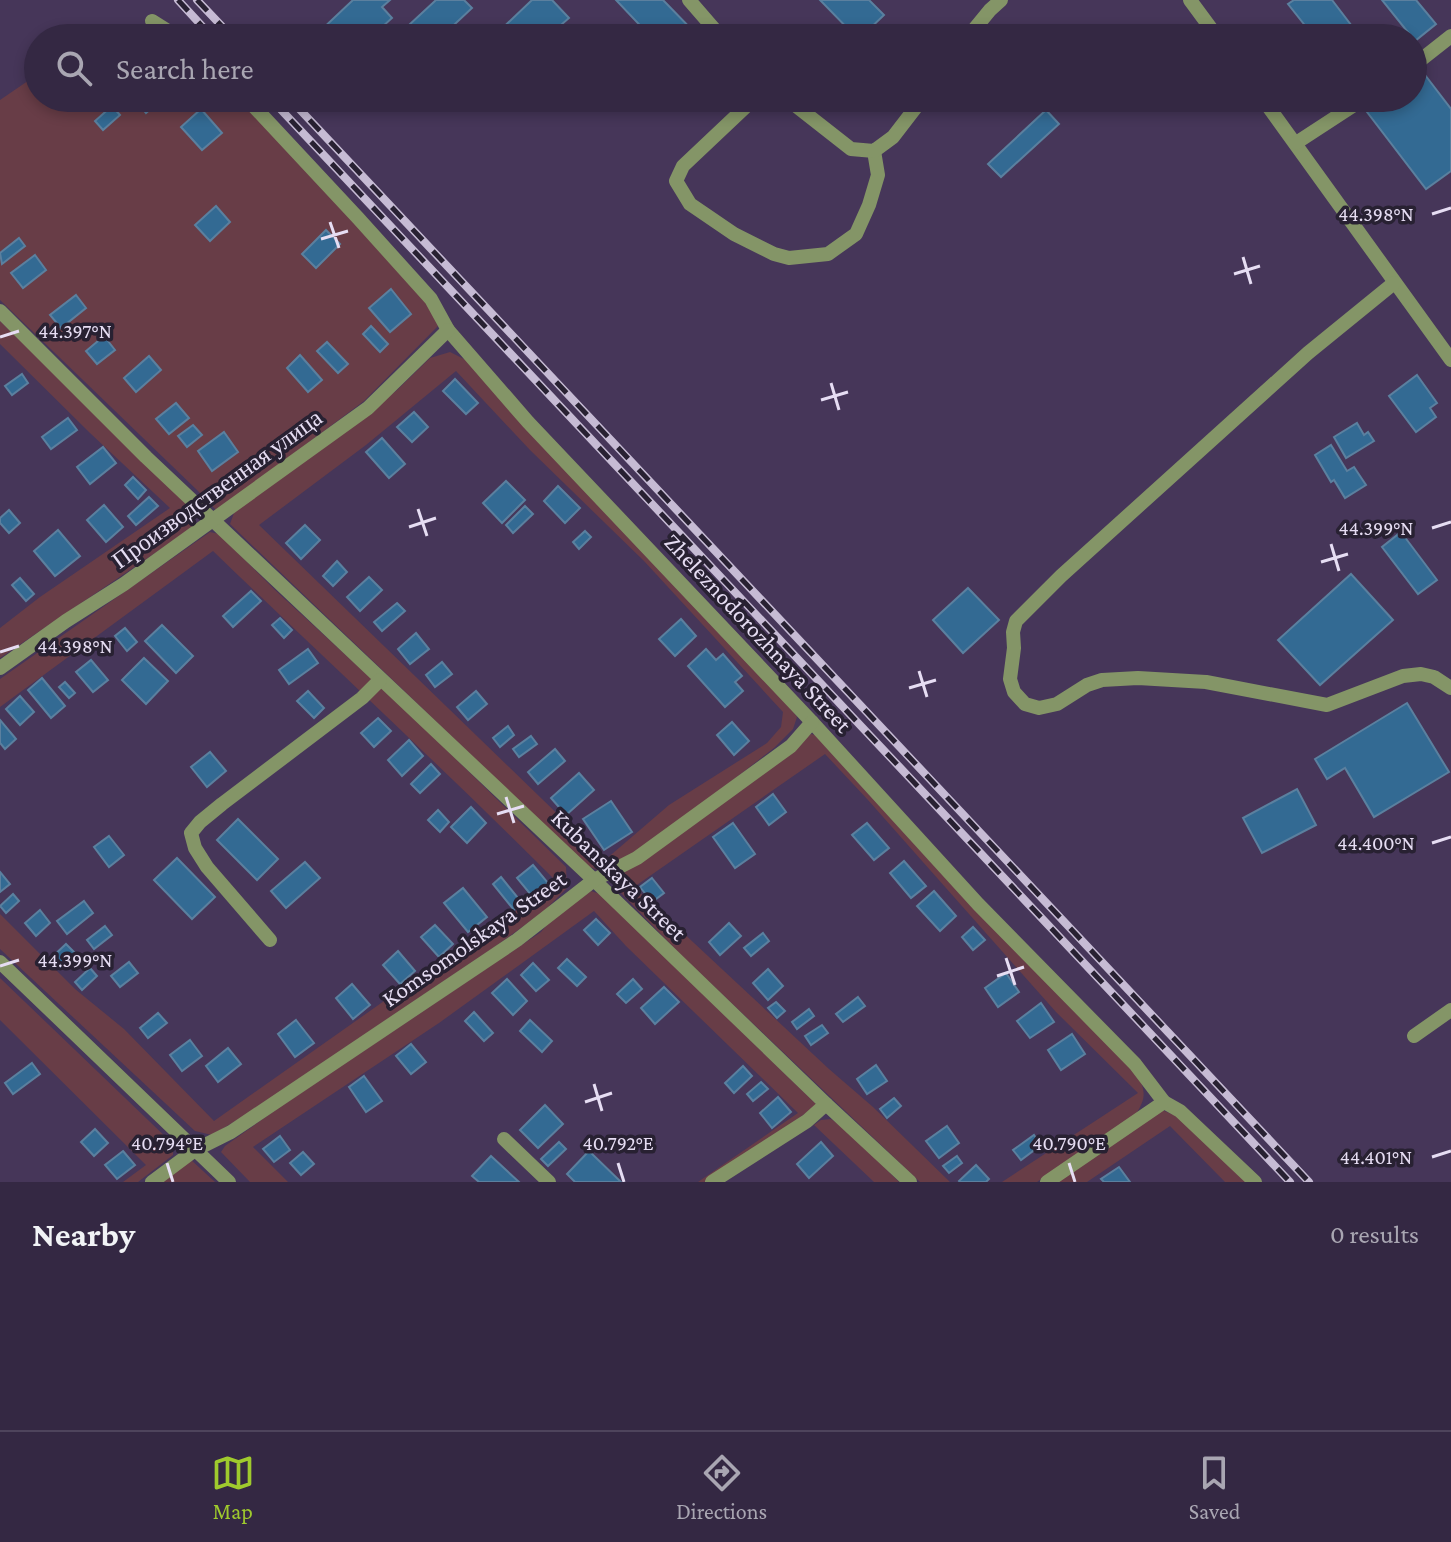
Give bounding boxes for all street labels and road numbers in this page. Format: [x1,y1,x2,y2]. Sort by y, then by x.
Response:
street label: Производственная улица [107,403,327,574]
street label: Zheleznodorozhnaya Street [659,528,858,738]
street label: Kubanskaya Street [546,803,693,947]
street label: Komsomolskaya Street [377,864,572,1012]

